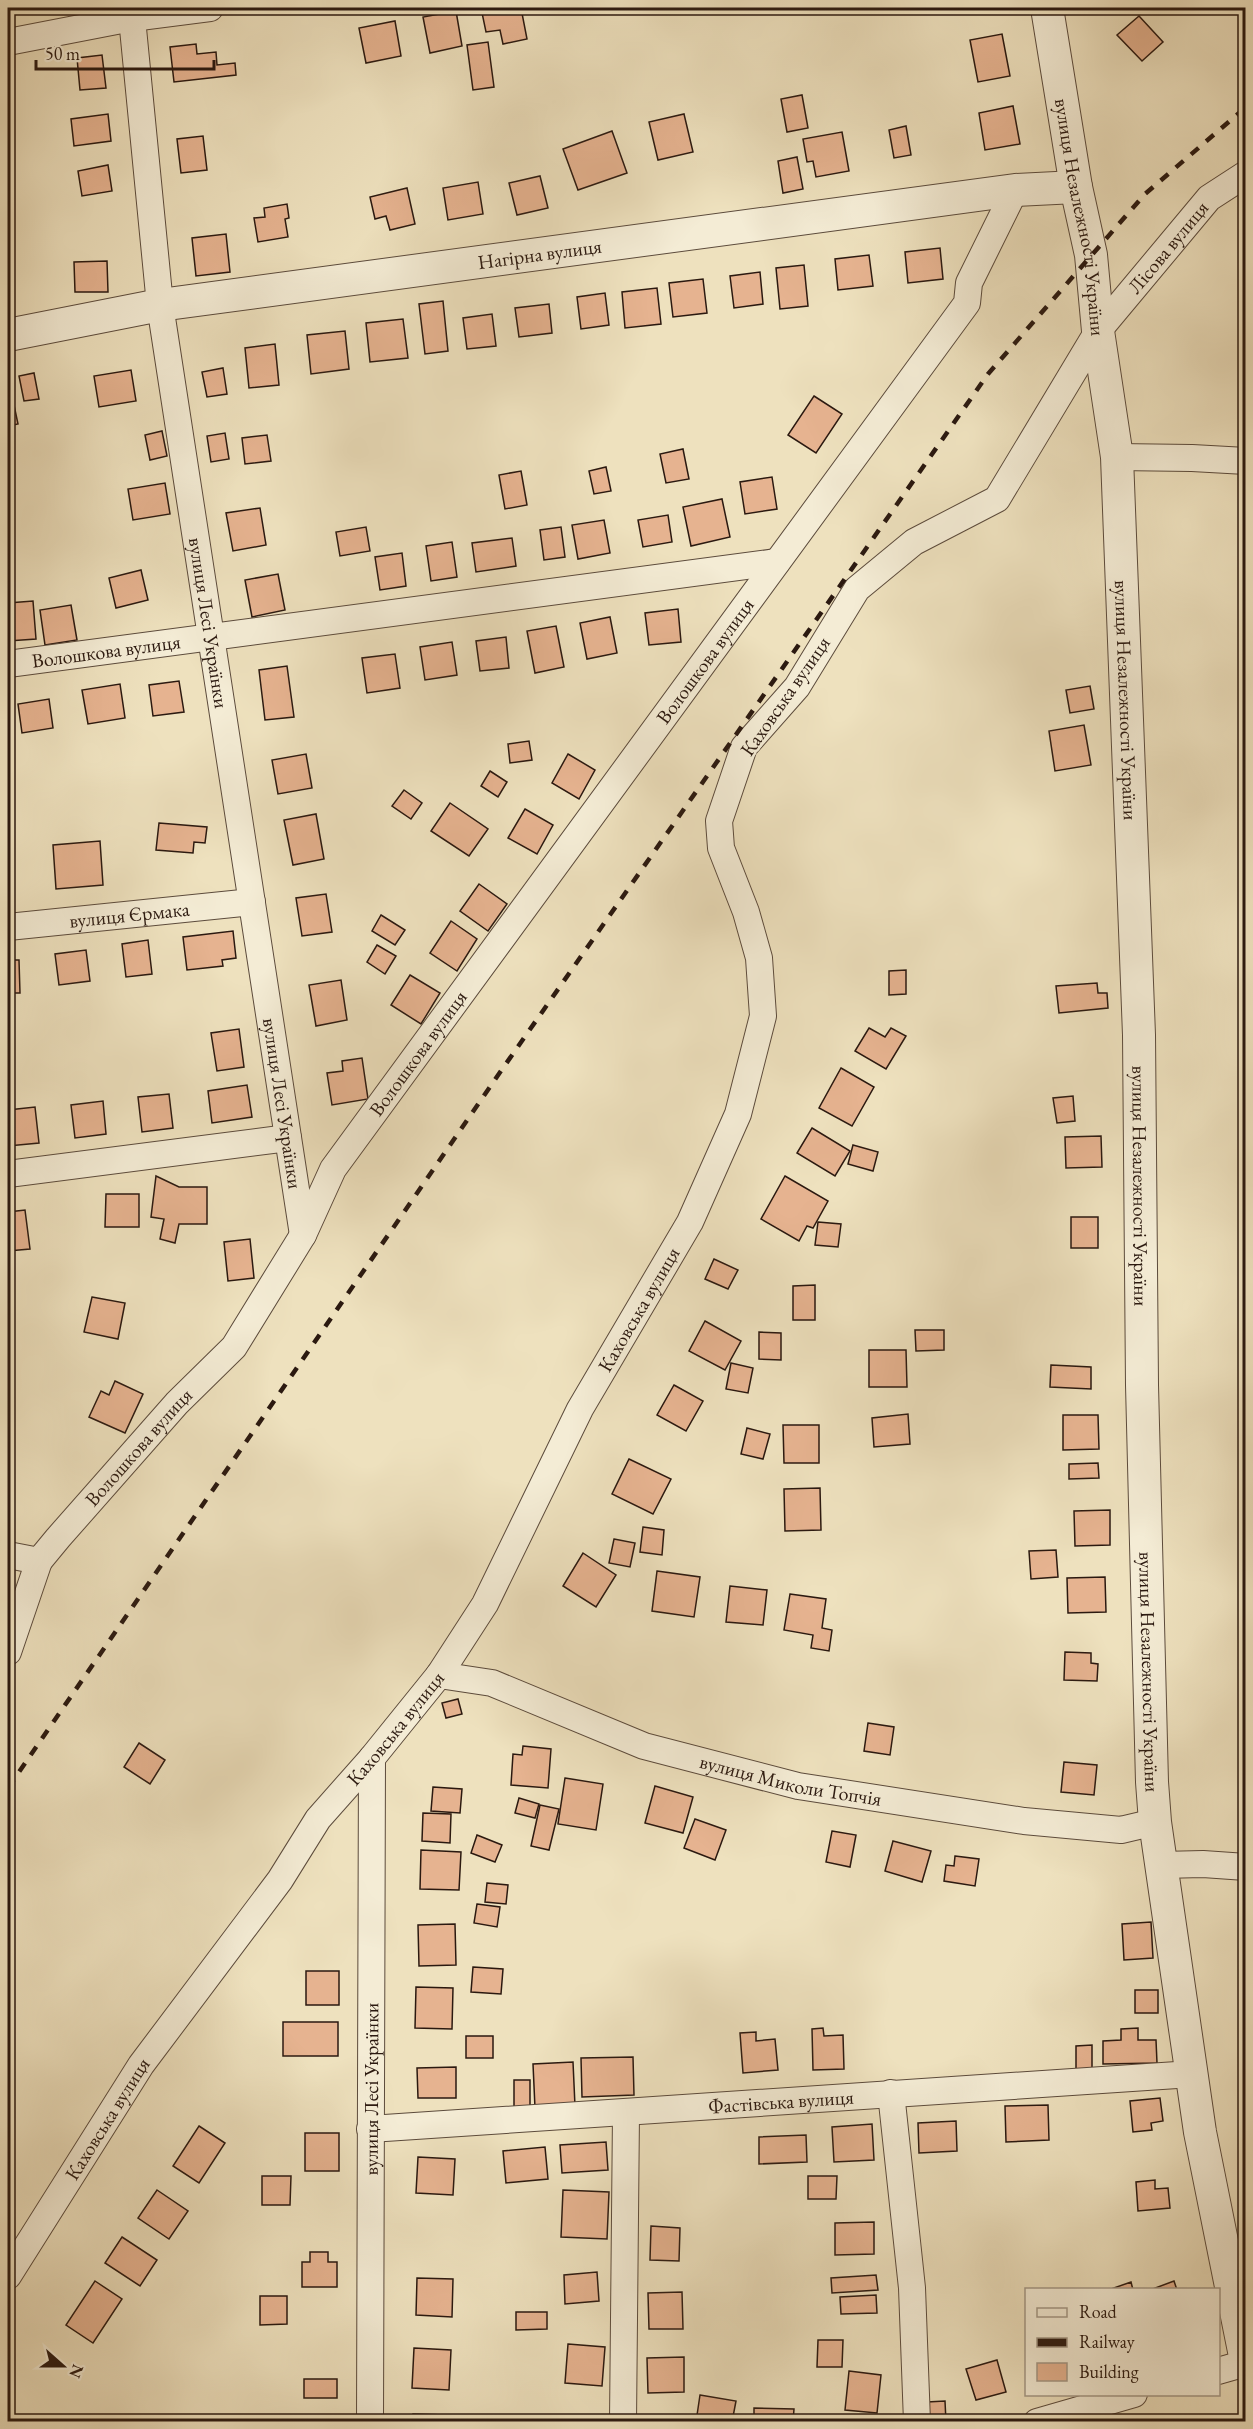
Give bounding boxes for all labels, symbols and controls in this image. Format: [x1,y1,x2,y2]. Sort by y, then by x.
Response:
scale bar [36,33,214,71]
text: 50 m [45,42,80,65]
street label: вулиця Незалежності України [1049,96,1111,338]
street label: Лісова вулиця [1122,195,1214,299]
street label: Нагірна вулиця [476,233,603,275]
street label: вулиця Лесі Українки [183,536,235,711]
street label: вулиця Незалежності України [1109,579,1144,821]
street label: Волошкова вулиця [650,593,760,729]
street label: Волошкова вулиця [30,628,182,674]
street label: Каховська вулиця [734,631,836,761]
street label: вулиця Єрмака [68,895,191,934]
street label: Волошкова вулиця [363,985,473,1121]
street label: вулиця Лесі Українки [257,1016,309,1191]
street label: вулиця Незалежності України [1126,1065,1154,1307]
street label: Каховська вулиця [592,1242,685,1376]
street label: Волошкова вулиця [79,1382,198,1512]
street label: вулиця Незалежності України [1133,1551,1166,1793]
street label: Каховська вулиця [341,1666,450,1791]
street label: вулиця Миколи Топчія [697,1748,883,1812]
street label: вулиця Лесі Українки [358,2002,384,2175]
street label: Каховська вулиця [59,2052,156,2185]
street label: Фастівська вулиця [708,2084,855,2119]
legend [1025,2288,1220,2396]
text: Road [1079,2300,1118,2323]
text: Railway [1079,2330,1135,2353]
north arrow [33,2336,93,2396]
text: Building [1079,2360,1139,2383]
text: N [64,2361,89,2381]

